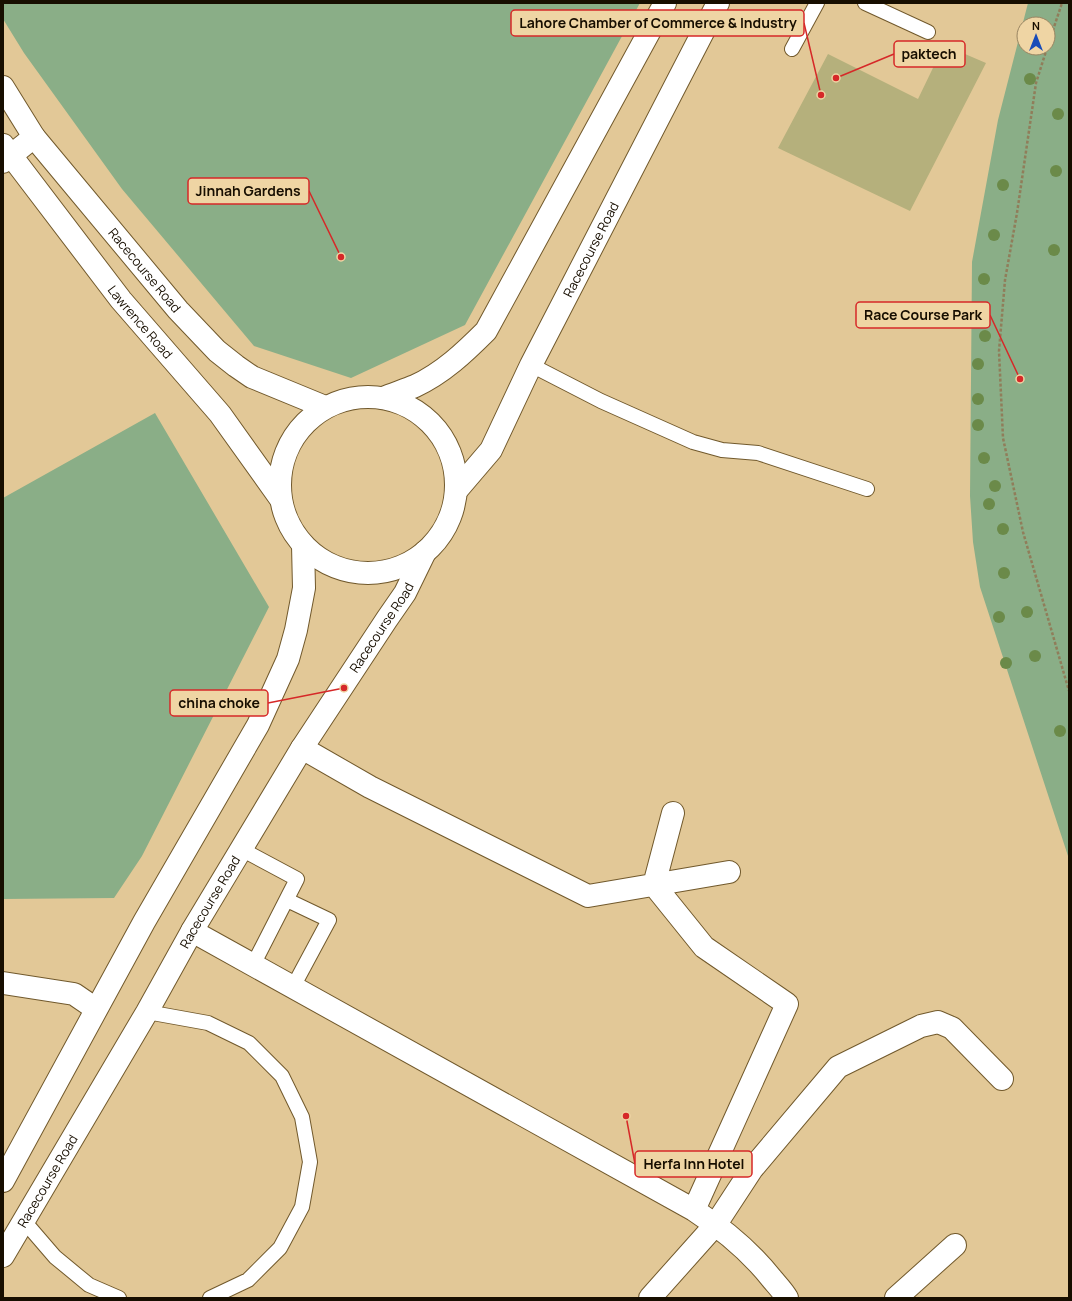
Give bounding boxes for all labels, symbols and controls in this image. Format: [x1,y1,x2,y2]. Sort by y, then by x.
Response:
callout: Lahore Chamber of Commerce & Industry [511,10,804,36]
text: Lahore Chamber of Commerce & Industry [519,13,797,32]
north arrow [1016,16,1056,56]
text: N [1032,18,1040,33]
callout: paktech [894,41,965,67]
text: paktech [901,44,957,63]
callout: Jinnah Gardens [188,178,309,204]
text: Jinnah Gardens [195,181,301,200]
street label: Racecourse Road [559,199,623,300]
street label: Racecourse Road [104,224,185,316]
street label: Lawrence Road [104,281,177,362]
callout: Race Course Park [856,302,990,328]
text: Race Course Park [864,305,983,324]
street label: Racecourse Road [345,579,418,676]
callout: china choke [170,690,268,716]
text: china choke [178,693,260,712]
street label: Racecourse Road [175,852,244,951]
street label: Racecourse Road [13,1131,82,1231]
callout: Herfa Inn Hotel [635,1151,752,1177]
text: Herfa Inn Hotel [643,1154,745,1173]

